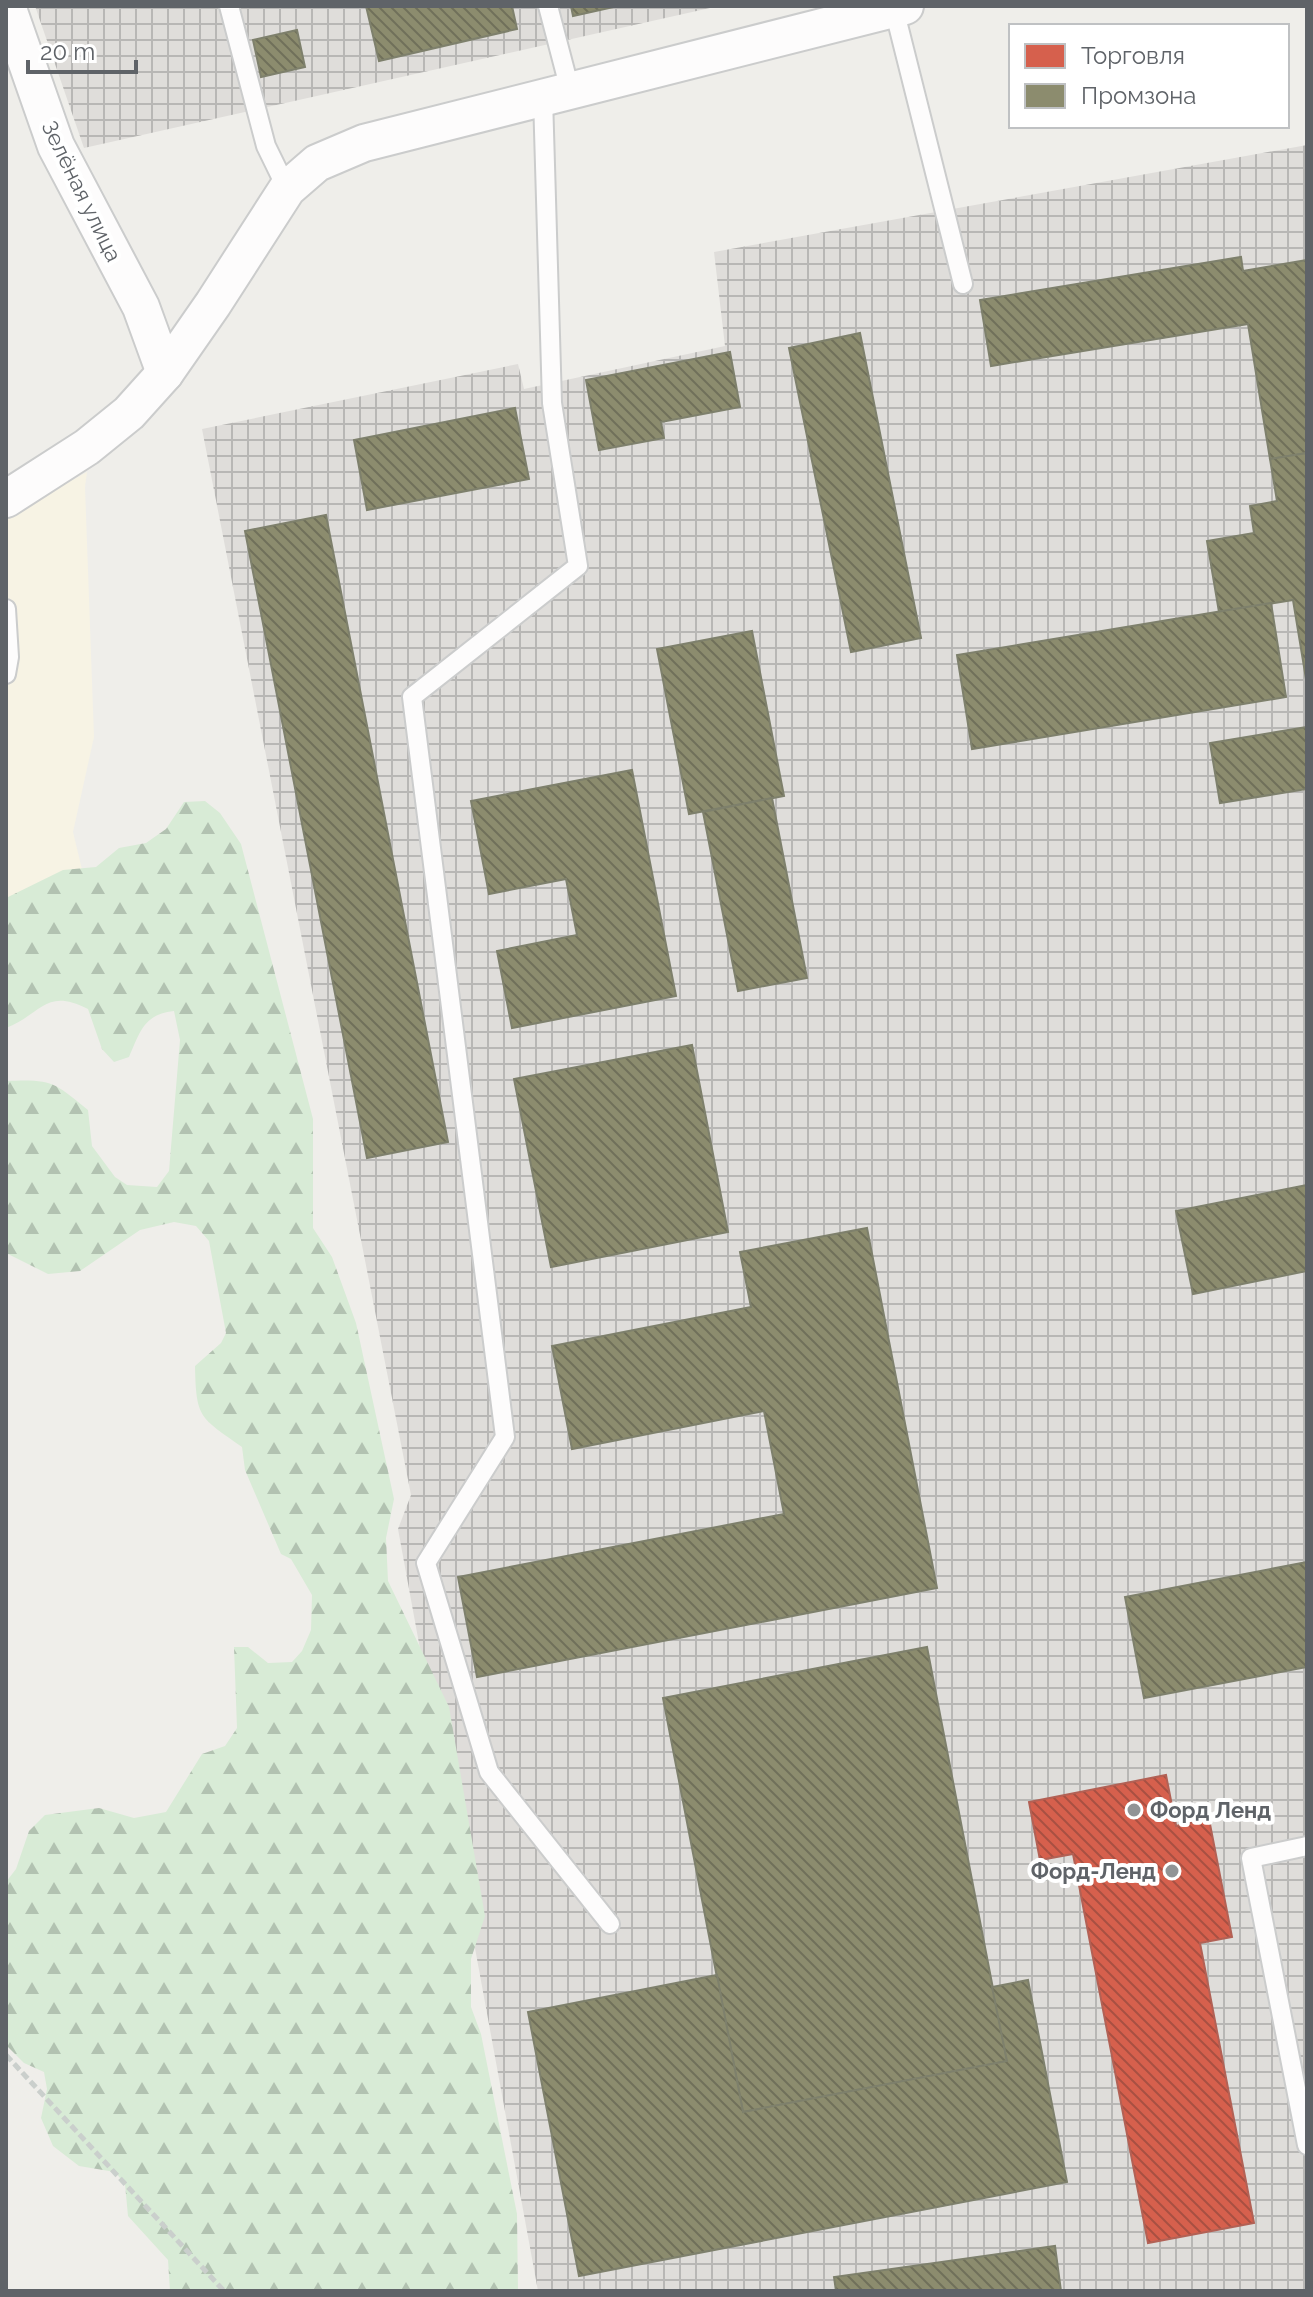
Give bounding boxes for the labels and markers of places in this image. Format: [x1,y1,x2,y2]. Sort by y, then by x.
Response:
place label: Форд Ленд [1150,1797,1271,1823]
marker: Форд Ленд [1125,1801,1143,1819]
place label: Форд-Ленд [1031,1858,1156,1884]
marker: Форд-Ленд [1163,1862,1181,1880]

